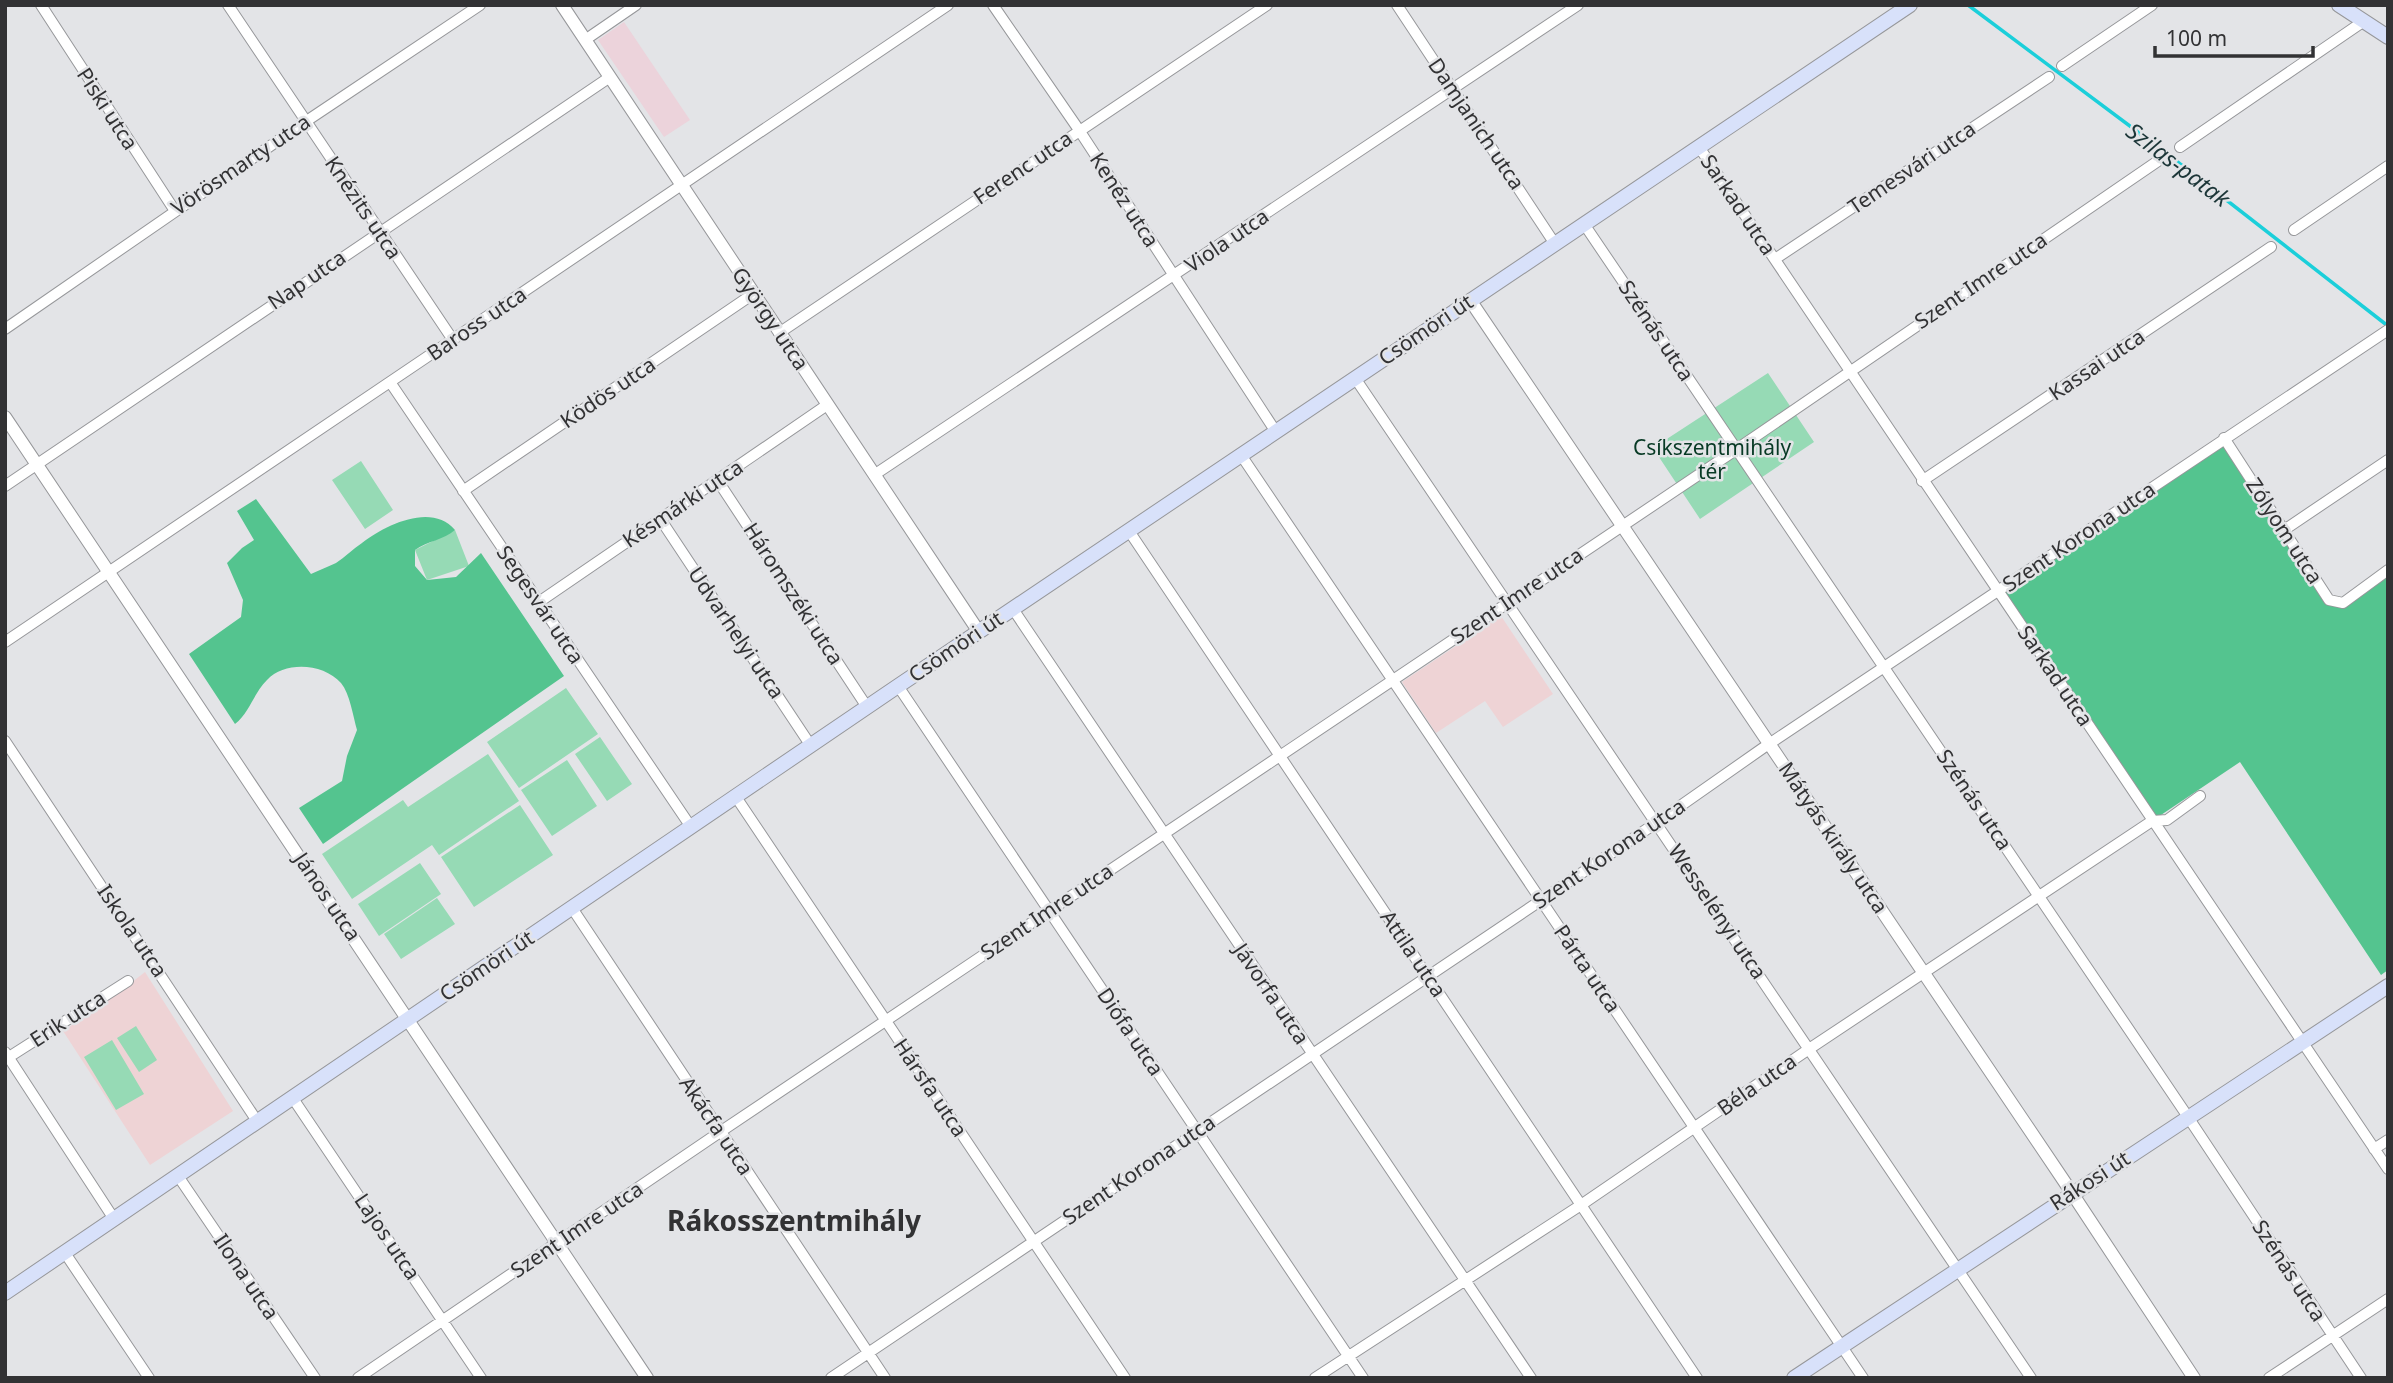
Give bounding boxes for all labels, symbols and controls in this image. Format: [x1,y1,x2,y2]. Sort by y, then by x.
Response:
scale bar [2155,14,2312,58]
text: 100 m [2166,24,2227,52]
street label: Damjanich utca [1422,52,1531,195]
street label: Piski utca [71,62,145,155]
street label: Vörösmarty utca [165,107,315,221]
street label: Temesvári utca [1842,114,1981,220]
water label: Szilas-patak [2120,115,2238,215]
street label: Ferenc utca [967,124,1077,211]
street label: Kenéz utca [1084,147,1166,252]
street label: Sarkad utca [1695,149,1783,260]
street label: Knézits utca [319,151,409,264]
street label: Viola utca [1179,202,1274,279]
street label: Szent Imre utca [1909,226,2052,335]
street label: Nap utca [262,243,351,316]
street label: György utca [726,261,816,375]
street label: Szénás utca [1613,275,1701,386]
street label: Baross utca [421,280,532,367]
street label: Csömöri út [1373,287,1479,371]
street label: Kassai utca [2043,322,2150,407]
street label: Ködös utca [554,350,661,434]
park label: Csíkszentmihály tér [1633,433,1791,485]
street label: Késmárki utca [617,453,748,554]
street label: Zólyom utca [2240,472,2330,589]
street label: Szent Korona utca [1997,475,2160,598]
street label: Háromszéki utca [737,517,850,670]
street label: Segesvár utca [491,540,591,669]
street label: Szent Imre utca [1445,541,1588,650]
street label: Udvarhelyi utca [682,561,791,704]
street label: Csömöri út [903,604,1009,688]
street label: Sarkad utca [2012,620,2100,731]
street label: Szénás utca [1931,744,2019,855]
street label: Mátyás király utca [1773,756,1895,919]
street label: Szent Korona utca [1527,792,1690,915]
street label: Wesselényi utca [1662,838,1773,984]
street label: János utca [287,845,368,946]
street label: Szent Imre utca [975,857,1118,966]
street label: Iskola utca [92,879,174,982]
street label: Attila utca [1375,905,1453,1002]
street label: Párta utca [1548,919,1628,1018]
street label: Csömöri út [434,923,540,1007]
street label: Jávorfa utca [1227,936,1316,1050]
street label: Diófa utca [1091,982,1170,1081]
street label: Erik utca [24,983,111,1053]
street label: Hársfa utca [888,1033,974,1142]
street label: Béla utca [1711,1047,1802,1122]
street label: Akácfa utca [674,1071,760,1180]
street label: Szent Korona utca [1057,1108,1220,1231]
street label: Rákosi út [2044,1144,2135,1216]
street label: Szent Imre utca [505,1175,648,1284]
street label: Lajos utca [349,1188,427,1285]
district label: Rákosszentmihály [667,1201,921,1239]
street label: Szénás utca [2247,1214,2333,1327]
street label: Ilona utca [208,1228,286,1325]

